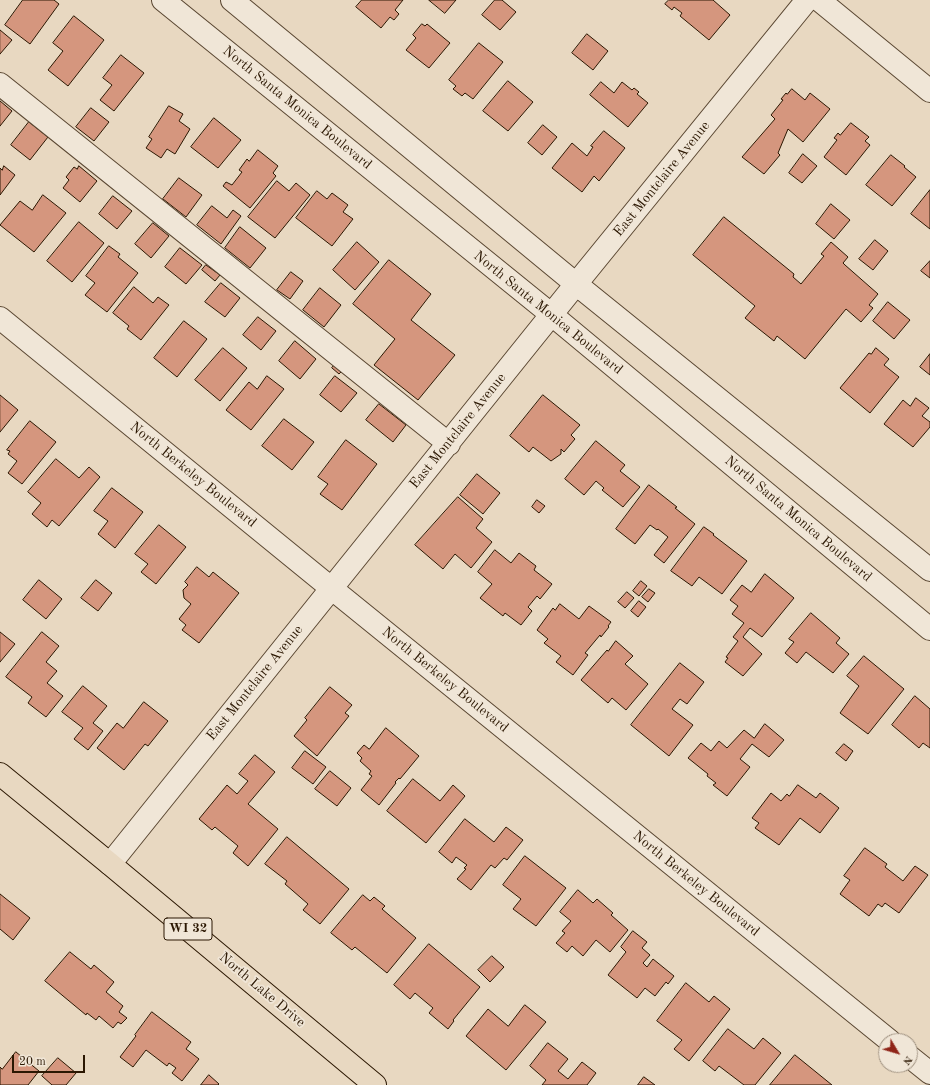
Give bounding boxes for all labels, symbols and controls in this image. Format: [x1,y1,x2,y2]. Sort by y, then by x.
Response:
street label: North Santa Monica Boulevard [219,43,375,173]
street label: East Montclaire Avenue [610,118,714,240]
street label: North Santa Monica Boulevard [470,248,626,378]
street label: East Montclaire Avenue [406,370,510,492]
street label: North Berkeley Boulevard [126,419,260,531]
street label: North Santa Monica Boulevard [721,452,875,586]
street label: East Montclaire Avenue [203,622,307,744]
street label: North Berkeley Boulevard [378,624,512,736]
street label: North Berkeley Boulevard [629,828,763,940]
road number: WI 32 [164,918,212,940]
street label: North Lake Drive [215,949,309,1031]
north arrow [878,1033,918,1073]
scale bar [14,1047,87,1073]
text: N [900,1053,914,1067]
text: 20 m [19,1056,46,1068]

